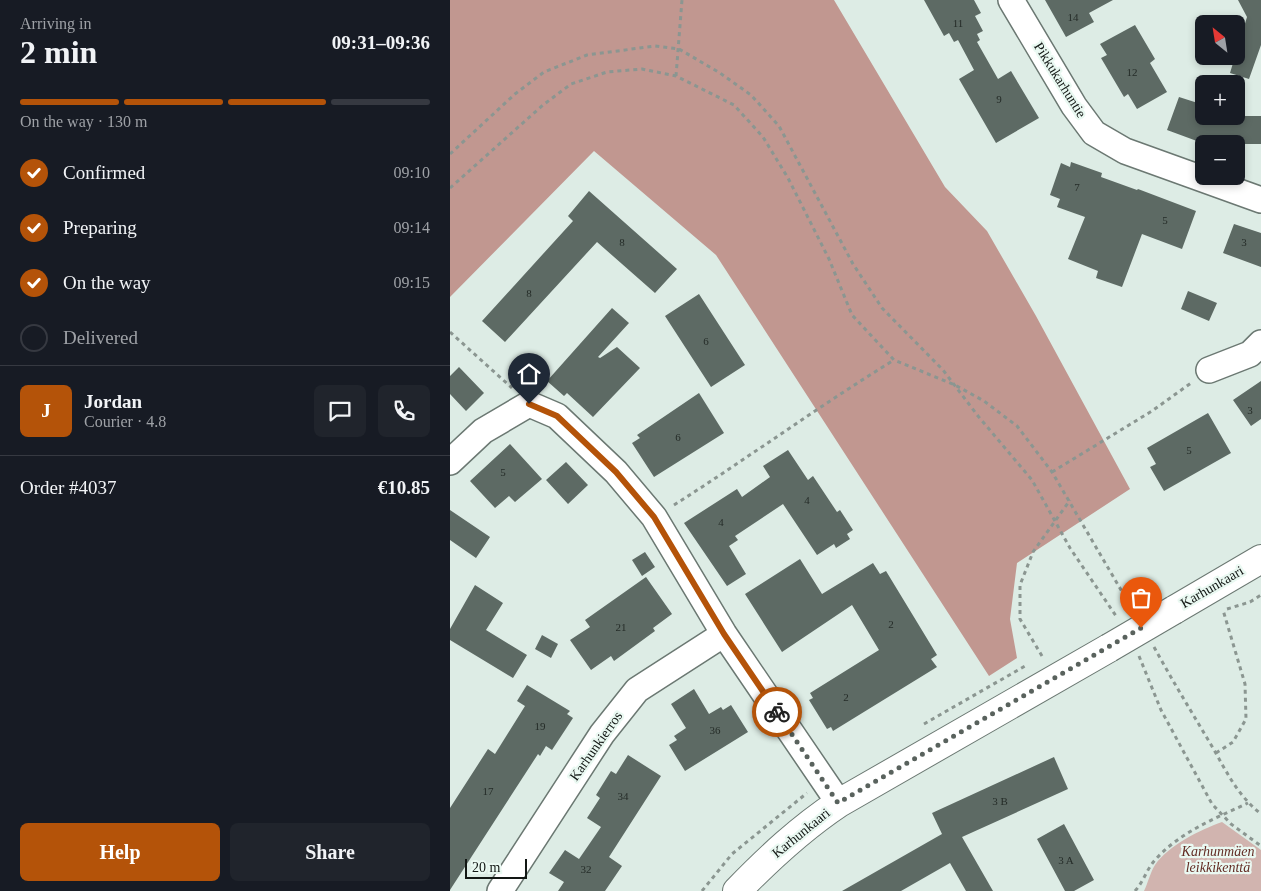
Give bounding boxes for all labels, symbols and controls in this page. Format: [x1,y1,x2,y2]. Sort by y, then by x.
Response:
house number: 14 [1068,11,1079,23]
text: Arriving in [20,15,92,32]
north arrow [1195,15,1245,65]
map controls [1195,15,1245,185]
house number: 11 [953,17,963,29]
text: 09:31–09:36 [332,32,430,53]
text: 2 min [20,34,97,70]
street label: Pikkukarhuntie [1031,40,1089,120]
house number: 12 [1127,66,1138,78]
button: + [1195,75,1245,125]
house number: 9 [996,93,1002,105]
text: On the way · 130 m [20,113,148,130]
button: − [1195,135,1245,185]
icon: check [20,159,48,187]
text: Confirmed [63,162,145,183]
text: 09:10 [394,164,430,181]
house number: 7 [1074,181,1080,193]
icon: check [20,214,48,242]
house number: 5 [1162,214,1168,226]
text: Preparing [63,217,137,238]
text: 09:14 [394,219,430,236]
house number: 8 [619,236,625,248]
house number: 3 [1241,236,1247,248]
icon: check [20,269,48,297]
text: On the way [63,272,151,293]
text: 09:15 [394,274,430,291]
house number: 8 [526,287,532,299]
text: Delivered [63,327,138,348]
house number: 6 [703,335,709,347]
pin [508,353,550,404]
icon: home [515,360,543,388]
button: chat [314,385,366,437]
button: phone [378,385,430,437]
text: Jordan [84,391,142,412]
text: J [41,400,51,421]
house number: 3 [1247,404,1253,416]
text: Courier · 4.8 [84,413,166,430]
house number: 6 [675,431,681,443]
house number: 5 [1186,444,1192,456]
house number: 5 [500,466,506,478]
text: Order #4037 [20,477,117,498]
text: €10.85 [378,477,430,498]
house number: 4 [804,494,810,506]
house number: 4 [718,516,724,528]
street label: Karhunkaari [1178,563,1246,611]
pin [1120,577,1162,628]
icon: bag [1127,584,1155,612]
house number: 2 [888,618,894,630]
house number: 21 [616,621,627,633]
courier [752,687,802,737]
house number: 2 [843,691,849,703]
icon: bike [763,698,791,726]
street label: Karhunkierros [567,709,625,783]
house number: 19 [535,720,546,732]
house number: 36 [710,724,721,736]
house number: 17 [483,785,494,797]
house number: 34 [618,790,629,802]
house number: 3 B [992,795,1008,807]
street label: Karhunkaari [769,805,833,861]
button: Help [20,823,220,881]
button: Share [230,823,430,881]
park label: Karhunmäen leikkikenttä [1181,844,1254,875]
house number: 3 A [1058,854,1074,866]
scale bar [465,856,528,879]
text: 20 m [472,860,500,875]
house number: 32 [581,863,592,875]

